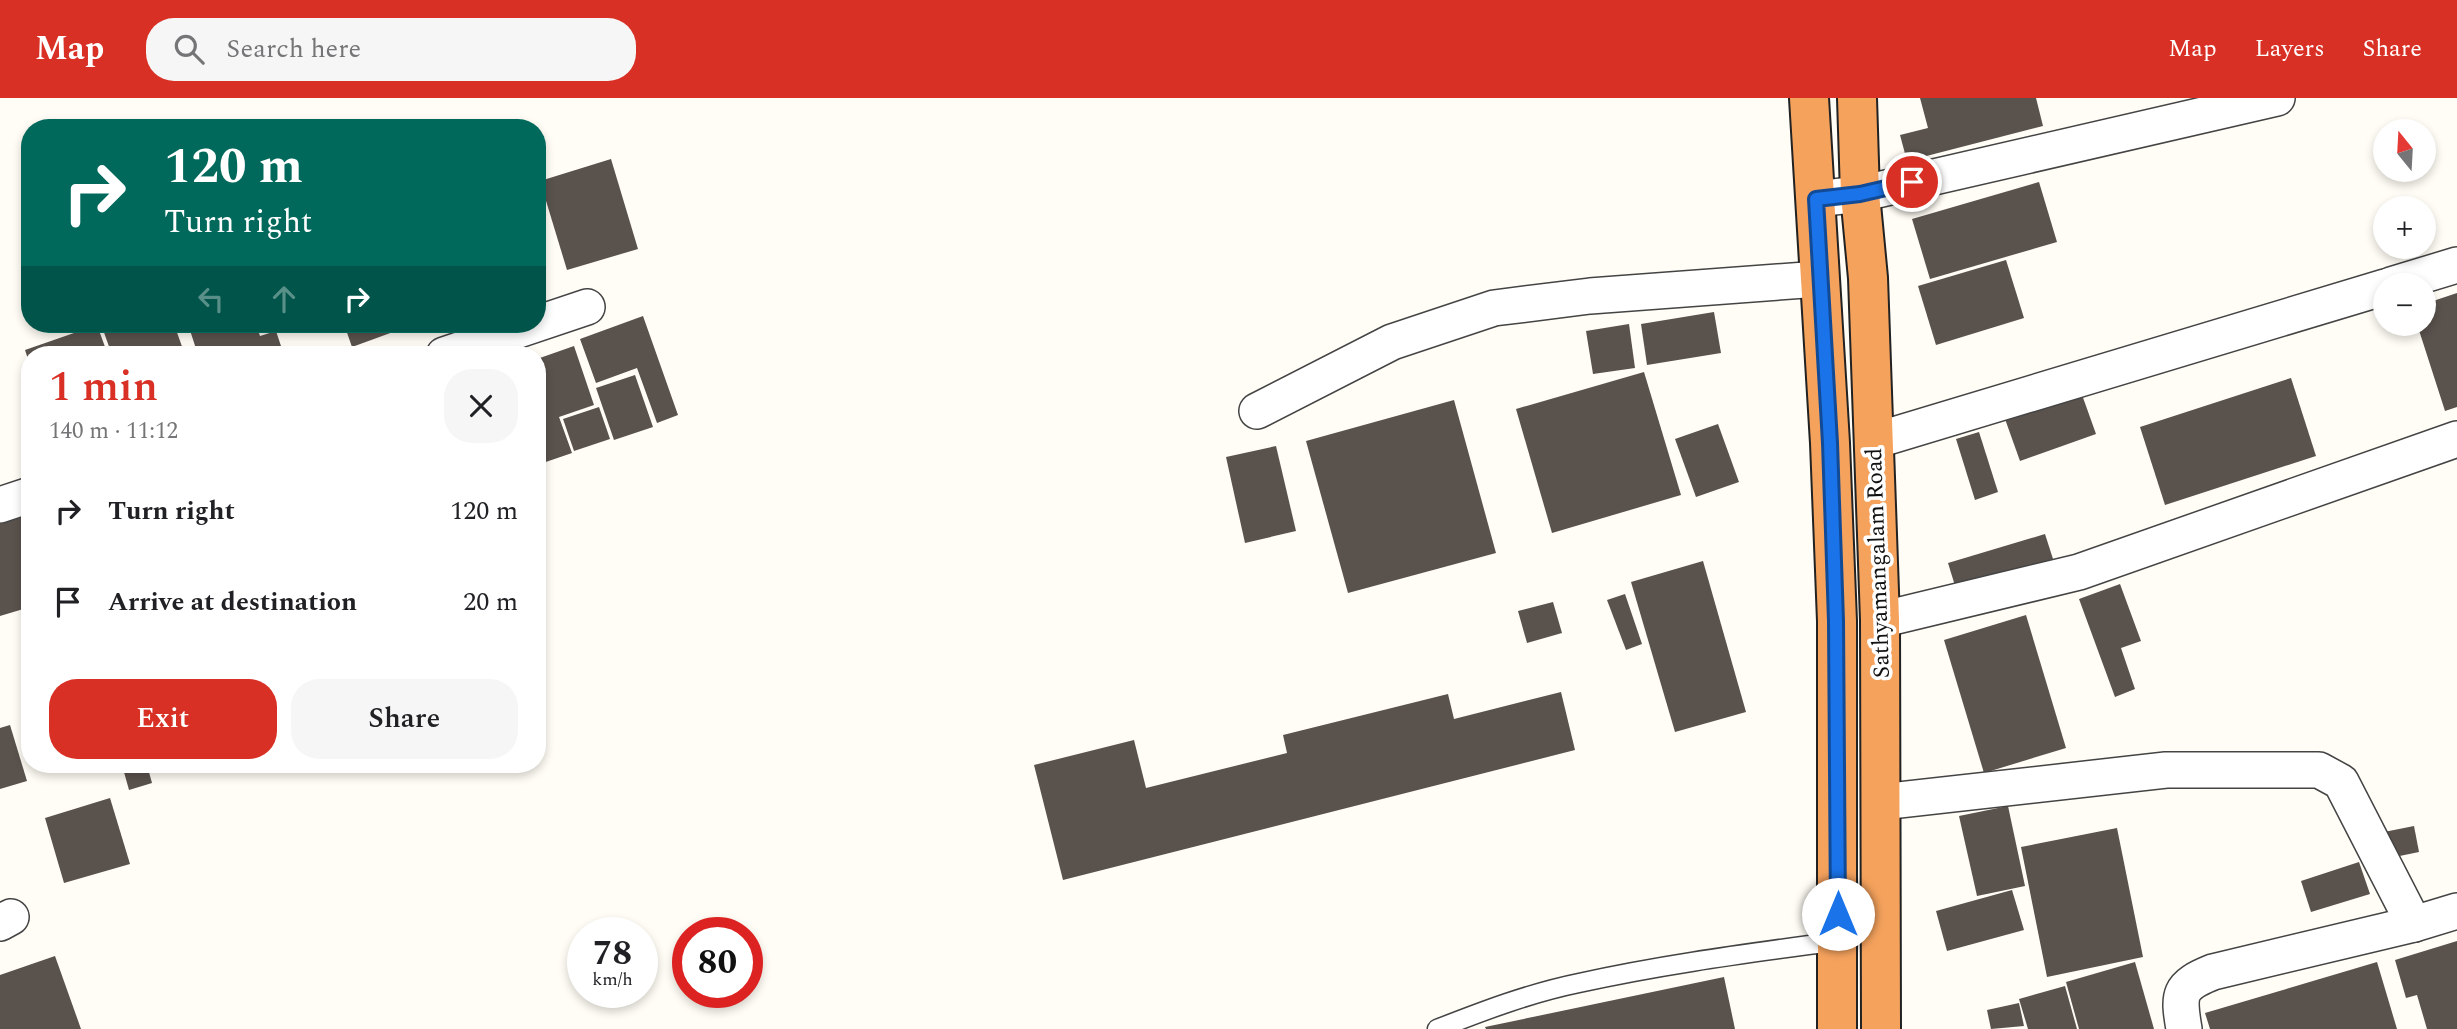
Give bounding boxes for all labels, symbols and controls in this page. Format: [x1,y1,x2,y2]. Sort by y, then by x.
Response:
search box [146,18,636,81]
text: Map [35,24,104,74]
text: Search here [226,29,361,69]
icon: search [170,30,208,68]
text: Map [2168,31,2217,67]
text: Layers [2255,31,2325,67]
text: Share [2363,31,2422,67]
north arrow [2373,119,2436,182]
map controls [2373,119,2436,336]
text: 120 m [164,130,303,205]
icon: right [49,147,140,238]
pin [1882,152,1942,212]
icon: arrive [1893,163,1931,201]
button: + [2373,196,2436,259]
text: Turn right [164,198,312,247]
button: − [2373,273,2436,336]
icon: left [192,280,230,318]
icon: ahead [265,280,303,318]
icon: right [338,280,376,318]
text: 1 min [49,356,158,419]
button: close [444,369,518,443]
text: 140 m · 11:12 [49,414,178,449]
street label: Sathyamangalam Road [1857,447,1900,679]
text: Turn right [108,491,235,531]
text: 120 m [450,491,518,531]
icon: right [49,492,87,530]
text: Arrive at destination [108,582,357,622]
text: 20 m [463,582,518,622]
icon: arrive [49,583,87,621]
button: Exit [49,679,277,759]
button: Share [291,679,518,759]
position arrow [1801,877,1875,951]
speed limit sign: 80 [672,917,763,1008]
text: 78 [593,927,632,980]
text: km/h [592,966,633,993]

